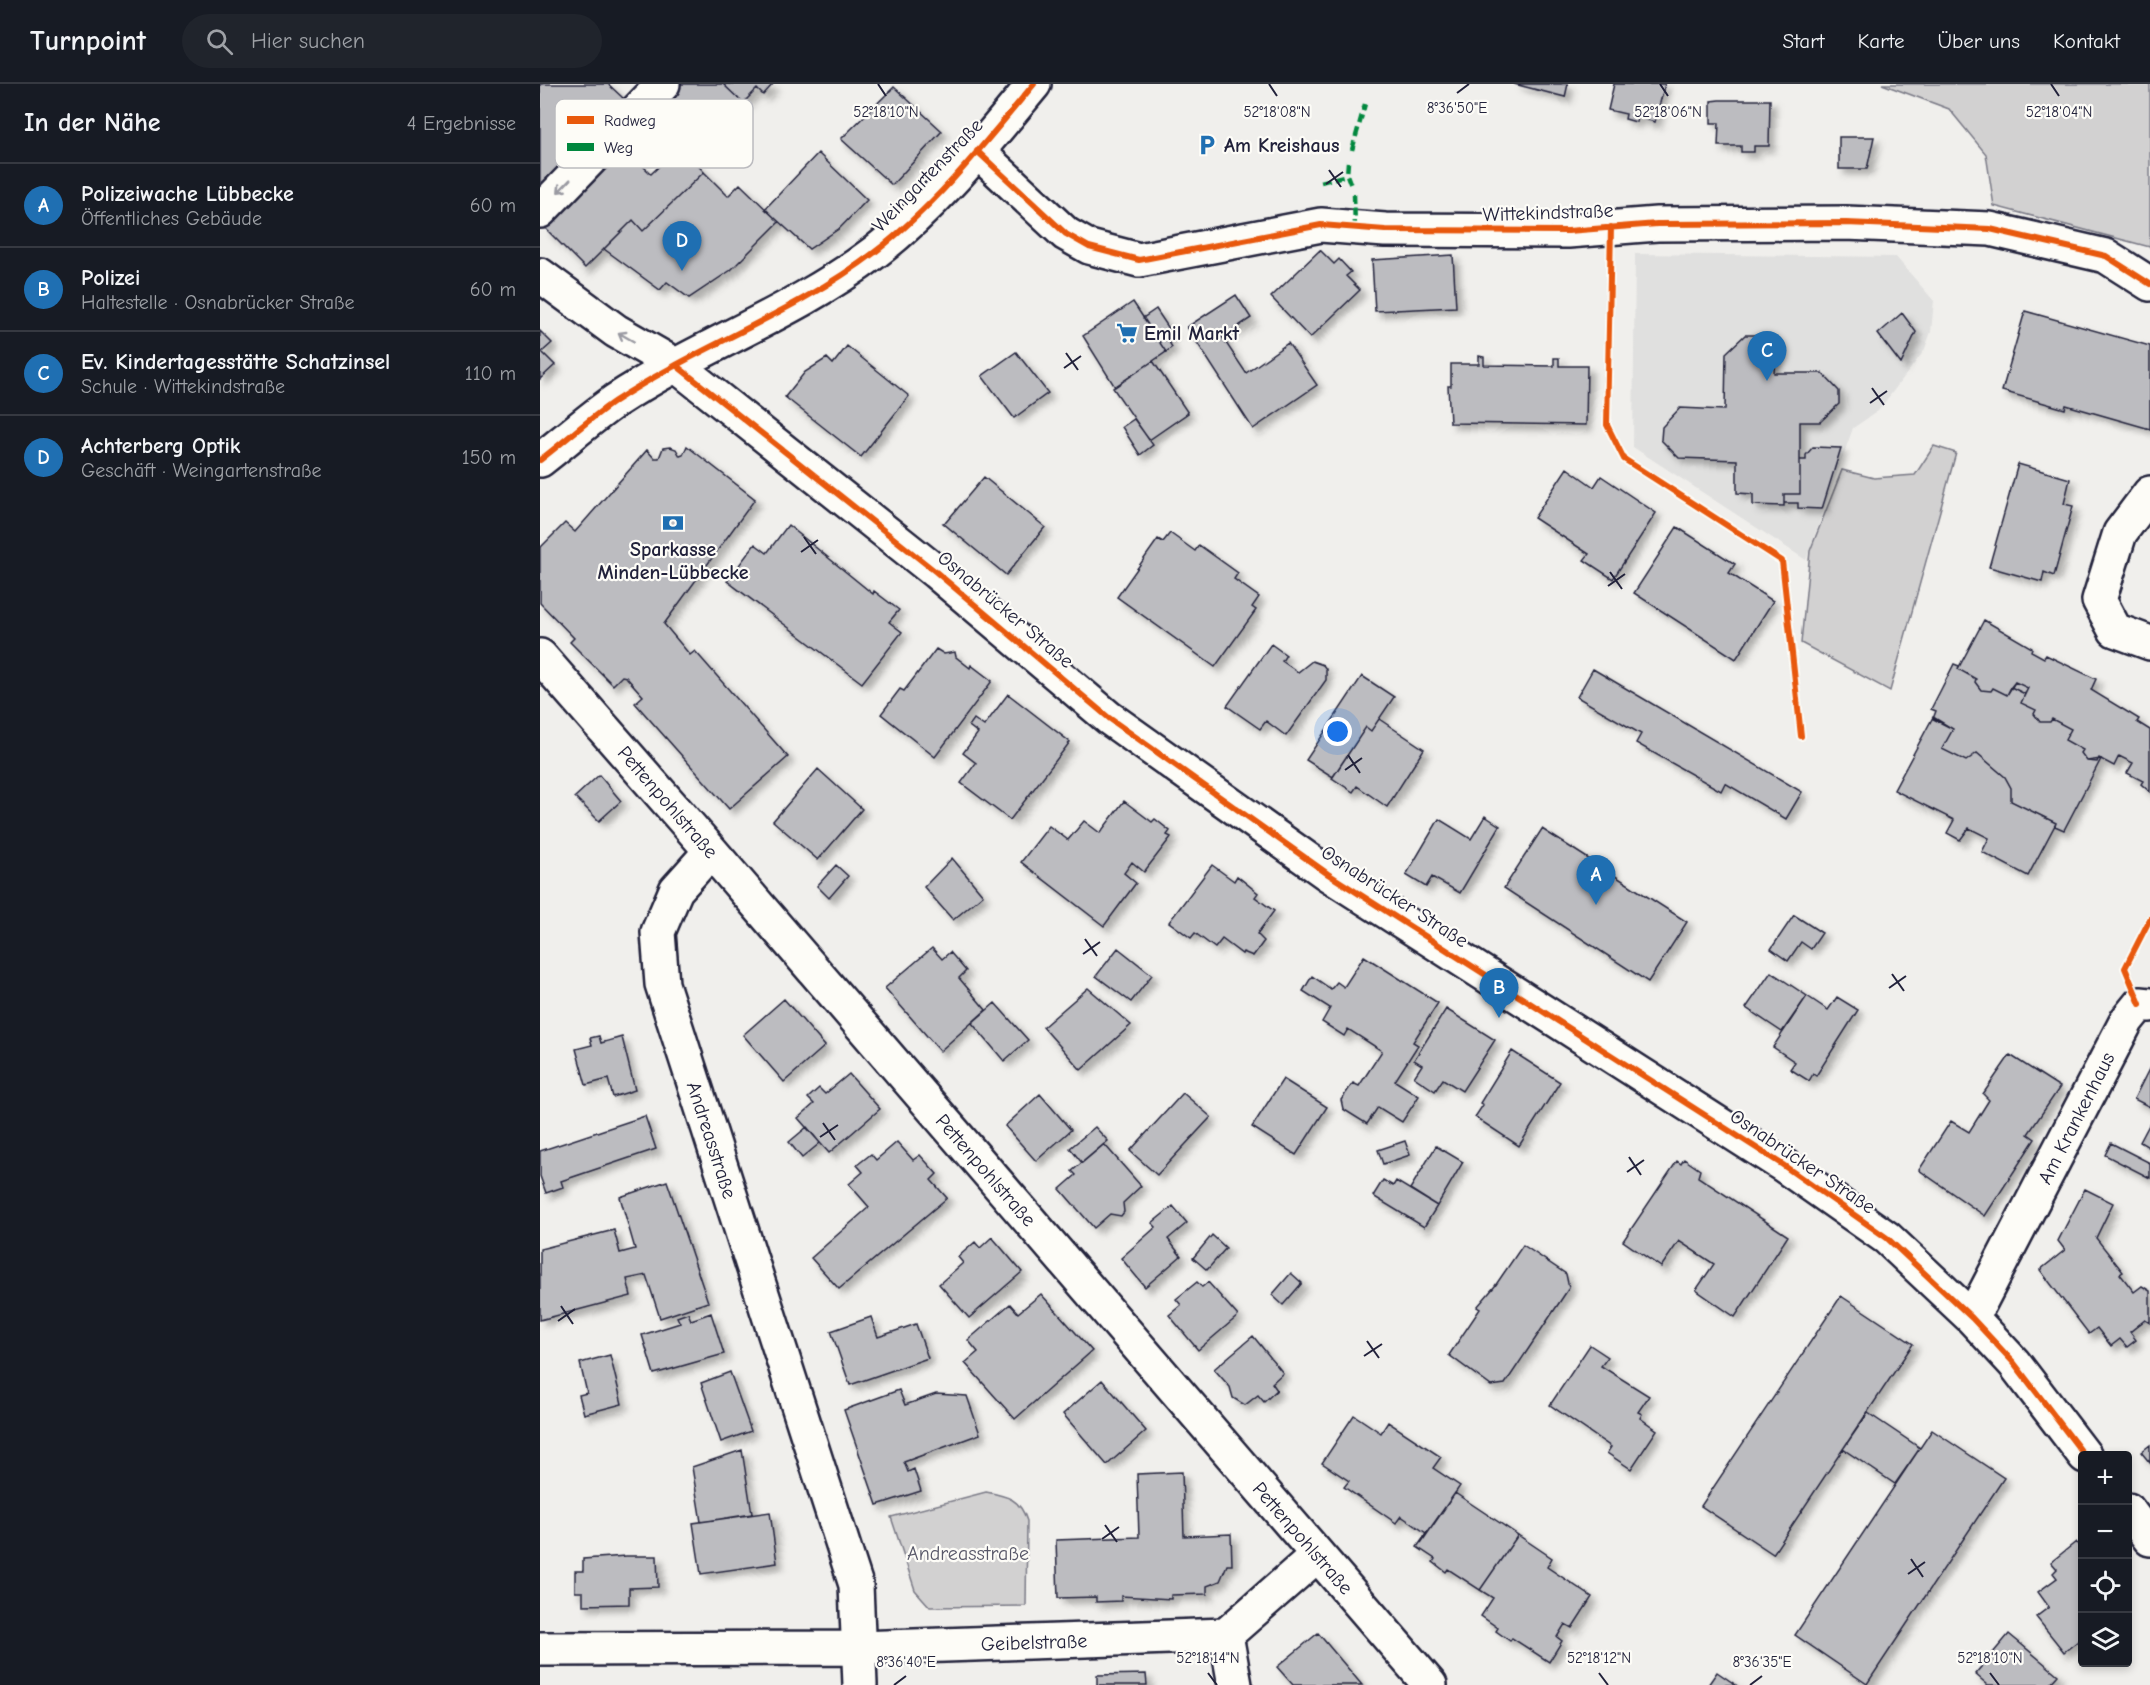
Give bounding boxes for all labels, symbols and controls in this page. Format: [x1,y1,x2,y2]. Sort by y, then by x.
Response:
search box [182,14,602,68]
text: Turnpoint [30,25,146,57]
icon: search [203,25,236,58]
text: Hier suchen [251,28,365,54]
text: Start [1782,29,1825,53]
text: Karte [1858,29,1904,53]
text: Über uns [1937,29,2020,53]
text: Kontakt [2053,29,2120,53]
legend [555,99,753,168]
text: 8°36'50"E [1427,99,1487,117]
text: 52°18'10"N [853,103,919,121]
text: 52°18'08"N [1243,103,1311,121]
text: 52°18'06"N [1634,103,1702,121]
text: 52°18'04"N [2026,103,2092,121]
text: In der Nähe [24,108,161,138]
text: 4 Ergebnisse [407,112,516,135]
text: Radweg [604,112,656,130]
street label: Weingartenstraße [867,114,987,237]
parking icon: Am Kreishaus [1195,133,1219,157]
place label: Am Kreishaus [1224,134,1340,157]
text: Weg [604,139,633,157]
one-way arrow [556,179,571,194]
text: Polizeiwache Lübbecke [81,181,294,207]
text: A [38,194,49,217]
text: 60 m [470,194,516,217]
street label: Wittekindstraße [1482,199,1614,226]
text: Öffentliches Gebäude [81,207,262,230]
pin: D [662,222,702,271]
text: Polizei [81,265,140,291]
text: B [37,278,50,301]
text: 60 m [470,278,516,301]
text: Haltestelle · Osnabrücker Straße [81,291,355,314]
supermarket icon: Emil Markt [1115,321,1139,345]
place label: Emil Markt [1144,322,1240,345]
one-way arrow [618,331,635,343]
pin: C [1748,332,1786,381]
text: Ev. Kindertagesstätte Schatzinsel [81,349,390,375]
text: C [37,362,50,385]
text: 110 m [465,362,516,385]
text: Schule · Wittekindstraße [81,375,285,398]
text: Achterberg Optik [81,433,241,459]
text: D [37,446,50,469]
text: 150 m [462,446,516,469]
text: Geschäft · Weingartenstraße [81,459,322,482]
bank icon: Sparkasse Minden-Lübbecke [661,511,685,535]
place label: Sparkasse Minden-Lübbecke [597,538,749,584]
street label: Osnabrücker Straße [933,546,1078,673]
your location [1323,717,1352,746]
street label: Pettenpohlstraße [613,742,723,863]
street label: Osnabrücker Straße [1317,840,1472,952]
pin: A [1576,856,1616,905]
pin: B [1480,968,1518,1018]
street label: Am Krankenhaus [2033,1048,2120,1188]
street label: Andreasstraße [682,1079,741,1202]
street label: Osnabrücker Straße [1726,1104,1880,1219]
street label: Pettenpohlstraße [931,1110,1041,1231]
map controls [2078,1451,2132,1667]
button: + [2078,1451,2132,1505]
street label: Pettenpohlstraße [1248,1478,1358,1599]
button: − [2078,1505,2132,1559]
park label: Andreasstraße [907,1542,1029,1565]
button: locate [2078,1559,2132,1613]
button: layers [2078,1613,2132,1667]
street label: Geibelstraße [980,1629,1088,1656]
text: 52°18'14"N [1176,1649,1240,1667]
text: 52°18'12"N [1567,1649,1631,1667]
text: 52°18'10"N [1957,1649,2023,1667]
text: 8°36'40"E [876,1653,936,1671]
text: 8°36'35"E [1733,1653,1791,1671]

